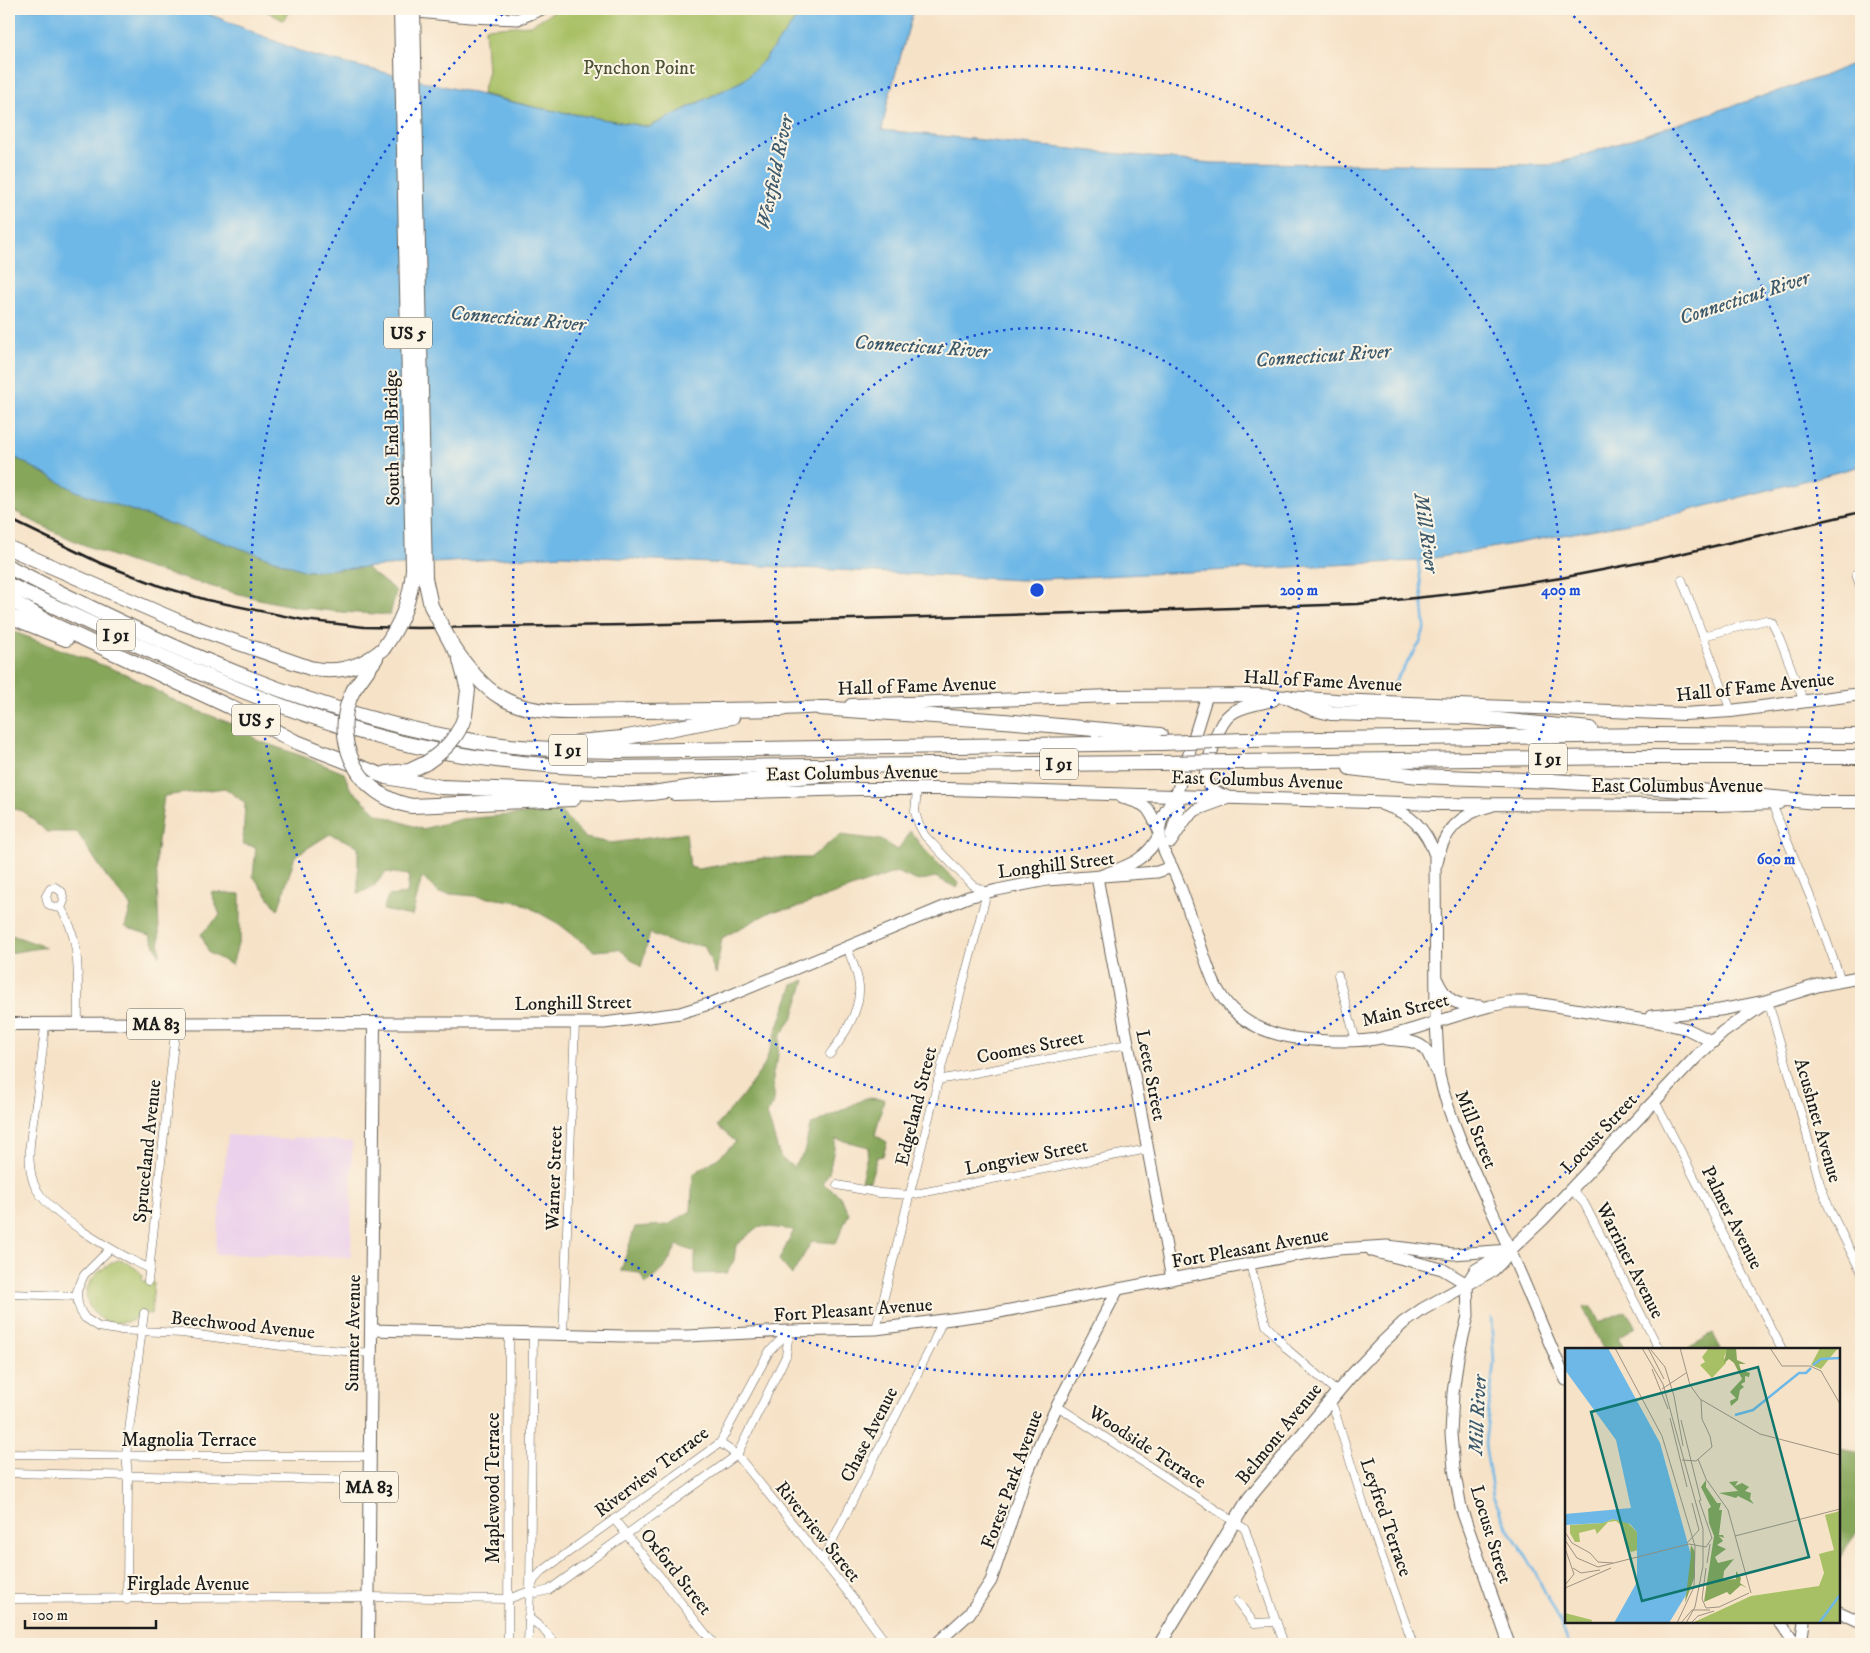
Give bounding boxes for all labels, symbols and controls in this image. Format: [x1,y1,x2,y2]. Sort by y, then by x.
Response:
park label: Pynchon Point [583,57,695,80]
water label: Westfield River [751,111,800,232]
water label: Connecticut River [1676,265,1815,331]
water label: Connecticut River [449,301,588,338]
road number: US 5 [384,317,432,348]
water label: Connecticut River [853,330,992,365]
water label: Connecticut River [1255,339,1394,374]
street label: South End Bridge [380,370,405,506]
water label: Mill River [1407,490,1444,576]
centre of rings [1028,581,1046,599]
text: 200 m [1280,581,1319,600]
text: 400 m [1540,581,1581,600]
road number: I 91 [97,620,135,650]
street label: Hall of Fame Avenue [1243,666,1403,697]
street label: Hall of Fame Avenue [1675,668,1836,707]
street label: Hall of Fame Avenue [837,672,997,701]
road number: US 5 [232,704,280,736]
road number: I 91 [549,734,587,766]
road number: I 91 [1529,744,1567,774]
road number: I 91 [1040,749,1078,780]
street label: East Columbus Avenue [766,760,938,787]
street label: East Columbus Avenue [1171,766,1343,795]
street label: East Columbus Avenue [1591,775,1763,798]
street label: Longhill Street [997,847,1116,884]
text: 600 m [1757,850,1796,869]
street label: Main Street [1359,988,1451,1032]
street label: Longhill Street [514,991,632,1016]
road number: MA 83 [127,1009,185,1040]
street label: Coomes Street [975,1026,1086,1069]
street label: Leete Street [1130,1028,1171,1123]
street label: Edgeland Street [891,1044,942,1168]
street label: Acushnet Avenue [1789,1056,1846,1185]
street label: Spruceland Avenue [129,1078,166,1224]
street label: Mill Street [1449,1087,1502,1172]
street label: Locust Street [1556,1089,1642,1179]
street label: Warner Street [541,1125,568,1232]
street label: Longview Street [963,1134,1090,1181]
street label: Palmer Avenue [1696,1162,1768,1273]
street label: Warriner Avenue [1590,1198,1669,1323]
street label: Fort Pleasant Avenue [1170,1223,1331,1274]
street label: Sumner Avenue [341,1274,366,1392]
street label: Fort Pleasant Avenue [773,1293,933,1328]
street label: Beechwood Avenue [170,1306,316,1345]
inset map [1565,1348,1840,1623]
water label: Mill River [1464,1373,1493,1458]
street label: Belmont Avenue [1231,1378,1327,1489]
street label: Chase Avenue [836,1383,903,1486]
street label: Woodside Terrace [1083,1400,1210,1494]
street label: Forest Park Avenue [977,1407,1048,1552]
street label: Maplewood Terrace [482,1412,505,1564]
street label: Riverview Terrace [590,1422,714,1523]
street label: Magnolia Terrace [121,1429,257,1452]
street label: Leyfred Terrace [1355,1455,1417,1580]
road number: MA 83 [340,1471,398,1502]
street label: Riverview Street [770,1477,866,1587]
street label: Locust Street [1465,1482,1516,1586]
street label: Oxford Street [635,1524,717,1620]
street label: Firglade Avenue [127,1573,250,1596]
scale bar [25,1598,156,1630]
text: 100 m [32,1606,68,1625]

